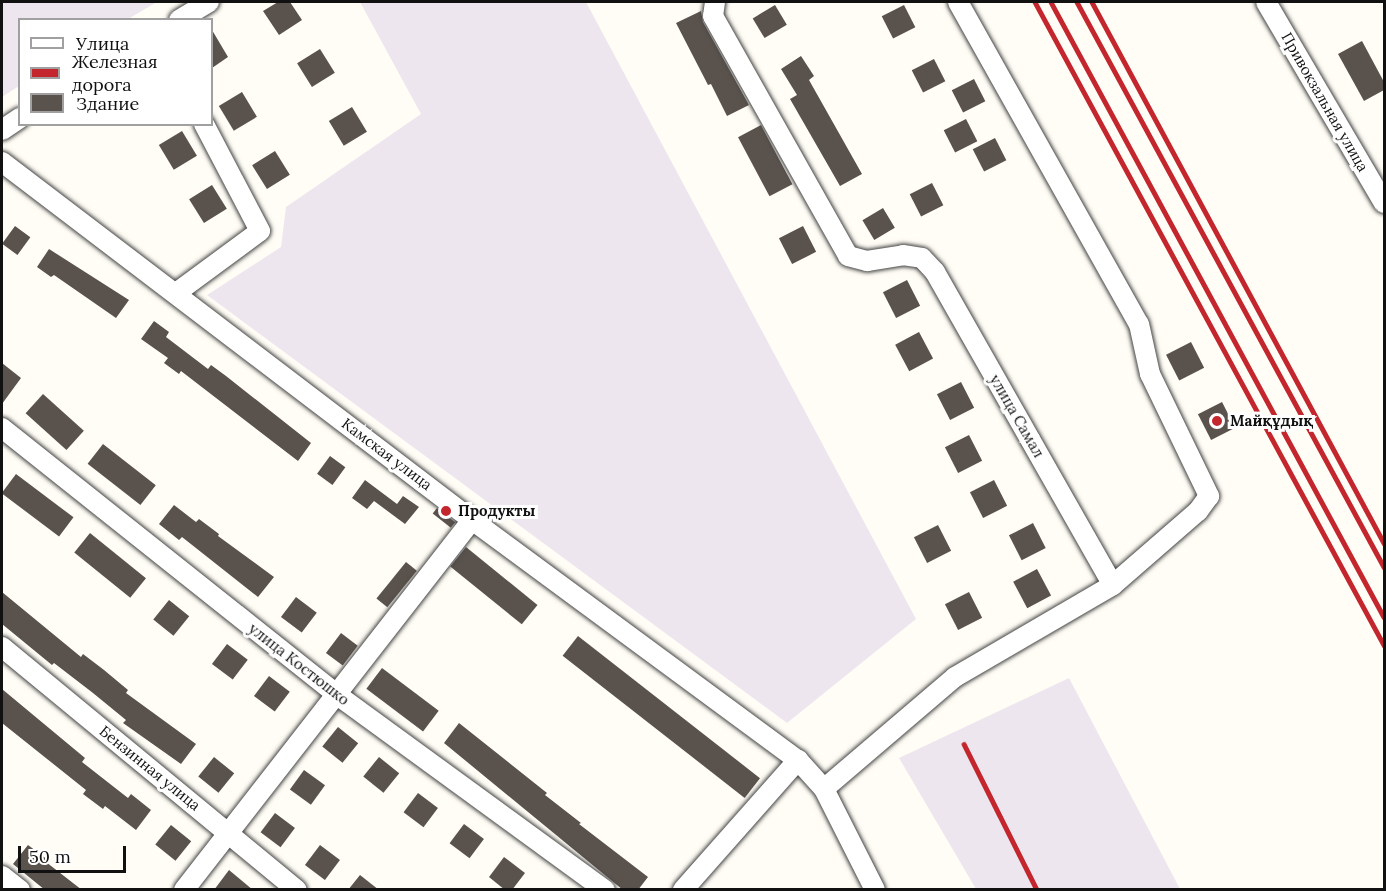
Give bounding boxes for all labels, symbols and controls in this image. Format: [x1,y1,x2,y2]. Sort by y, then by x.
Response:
legend [18,18,213,126]
street label: Привокзальная улица [1278,29,1372,175]
text: Улица [76,32,129,55]
text: Железная дорога [72,50,158,96]
text: Здание [76,92,139,115]
street label: улица Самал [986,371,1048,461]
marker: Майқұдық [1208,412,1226,430]
place label: Майқұдық [1230,412,1313,430]
street label: Камская улица [338,414,436,494]
place label: Продукты [458,502,535,520]
marker: Продукты [439,504,453,518]
street label: улица Костюшко [245,619,353,709]
street label: Бензинная улица [96,722,204,814]
scale bar [21,834,129,872]
text: 50 m [29,845,71,868]

